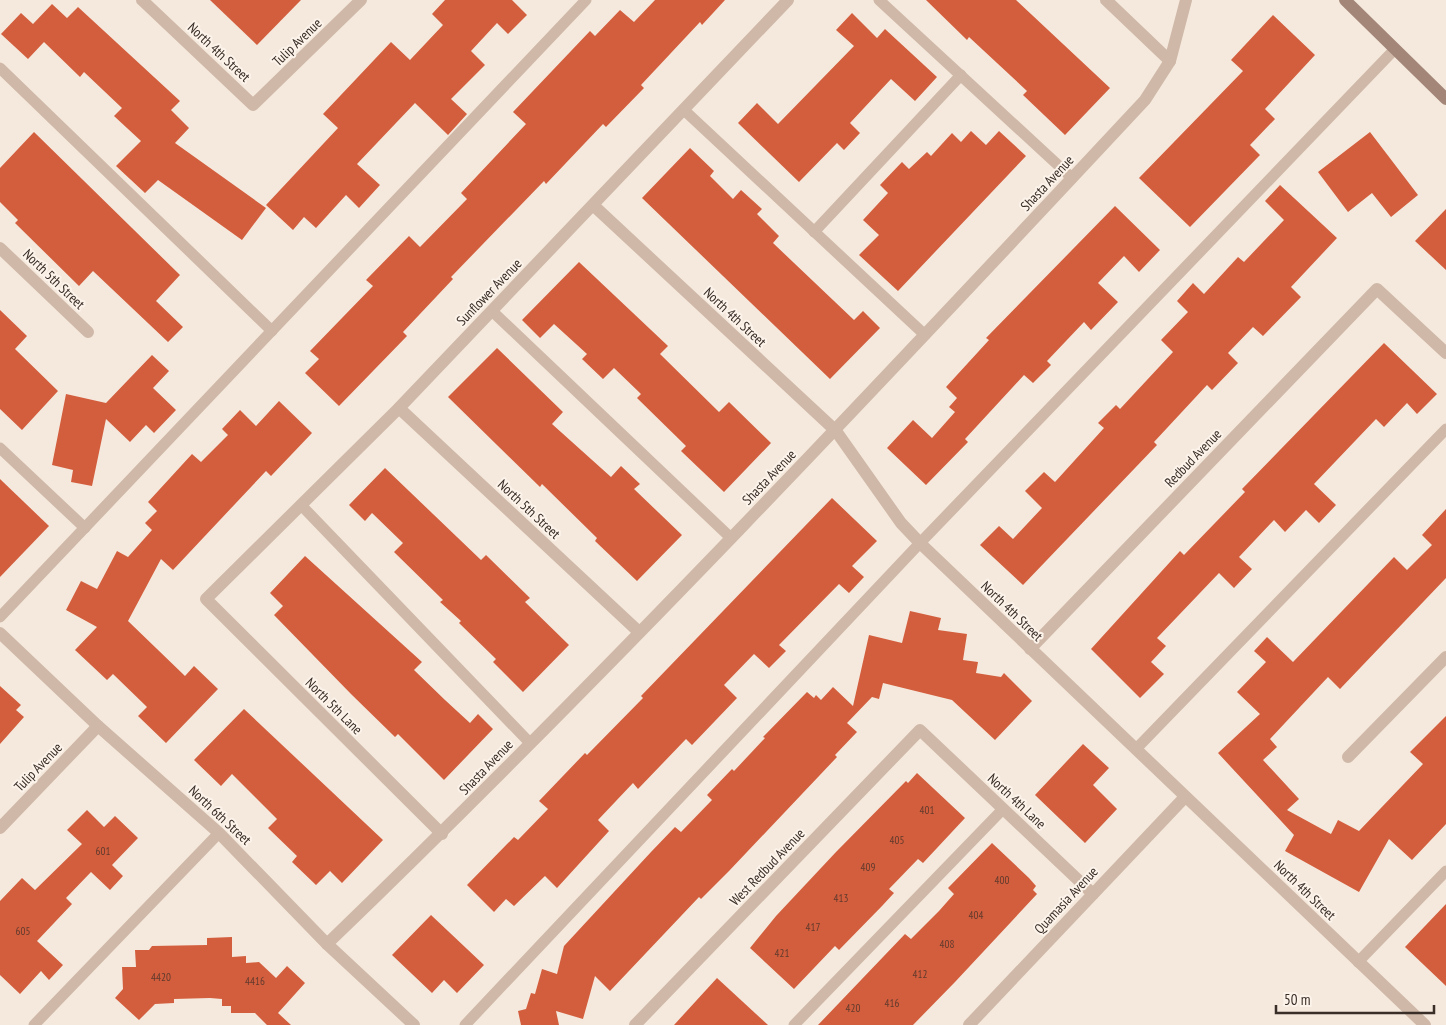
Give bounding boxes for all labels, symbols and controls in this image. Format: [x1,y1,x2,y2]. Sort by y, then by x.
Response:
street label: Tulip Avenue [269,14,326,70]
street label: North 4th Street [184,18,254,86]
street label: Shasta Avenue [1017,151,1078,215]
street label: North 5th Street [19,245,89,313]
street label: Sunflower Avenue [452,254,526,329]
street label: North 4th Street [700,283,770,351]
street label: Redbud Avenue [1161,425,1225,491]
street label: Shasta Avenue [738,445,800,508]
street label: North 5th Street [494,475,564,543]
street label: North 4th Street [977,577,1047,645]
street label: North 5th Lane [302,674,366,738]
street label: Shasta Avenue [455,735,517,798]
street label: Tulip Avenue [10,738,66,795]
street label: North 4th Lane [984,769,1050,833]
street label: North 6th Street [185,781,255,849]
house number: 401 [920,803,934,817]
street label: West Redbud Avenue [726,824,809,909]
house number: 405 [890,833,904,847]
house number: 601 [96,844,110,858]
street label: North 4th Street [1270,856,1340,924]
house number: 409 [861,860,875,874]
street label: Quamasia Avenue [1030,862,1102,937]
house number: 400 [995,873,1009,887]
house number: 413 [834,891,848,905]
house number: 404 [969,908,983,922]
house number: 417 [806,920,820,934]
house number: 605 [16,924,30,938]
house number: 408 [940,937,954,951]
house number: 421 [775,946,789,960]
house number: 412 [913,967,927,981]
house number: 4420 [151,970,171,984]
house number: 4416 [245,974,265,988]
scale bar [1276,982,1434,1014]
text: 50 m [1284,990,1310,1009]
house number: 416 [885,996,899,1010]
house number: 420 [846,1001,860,1015]

